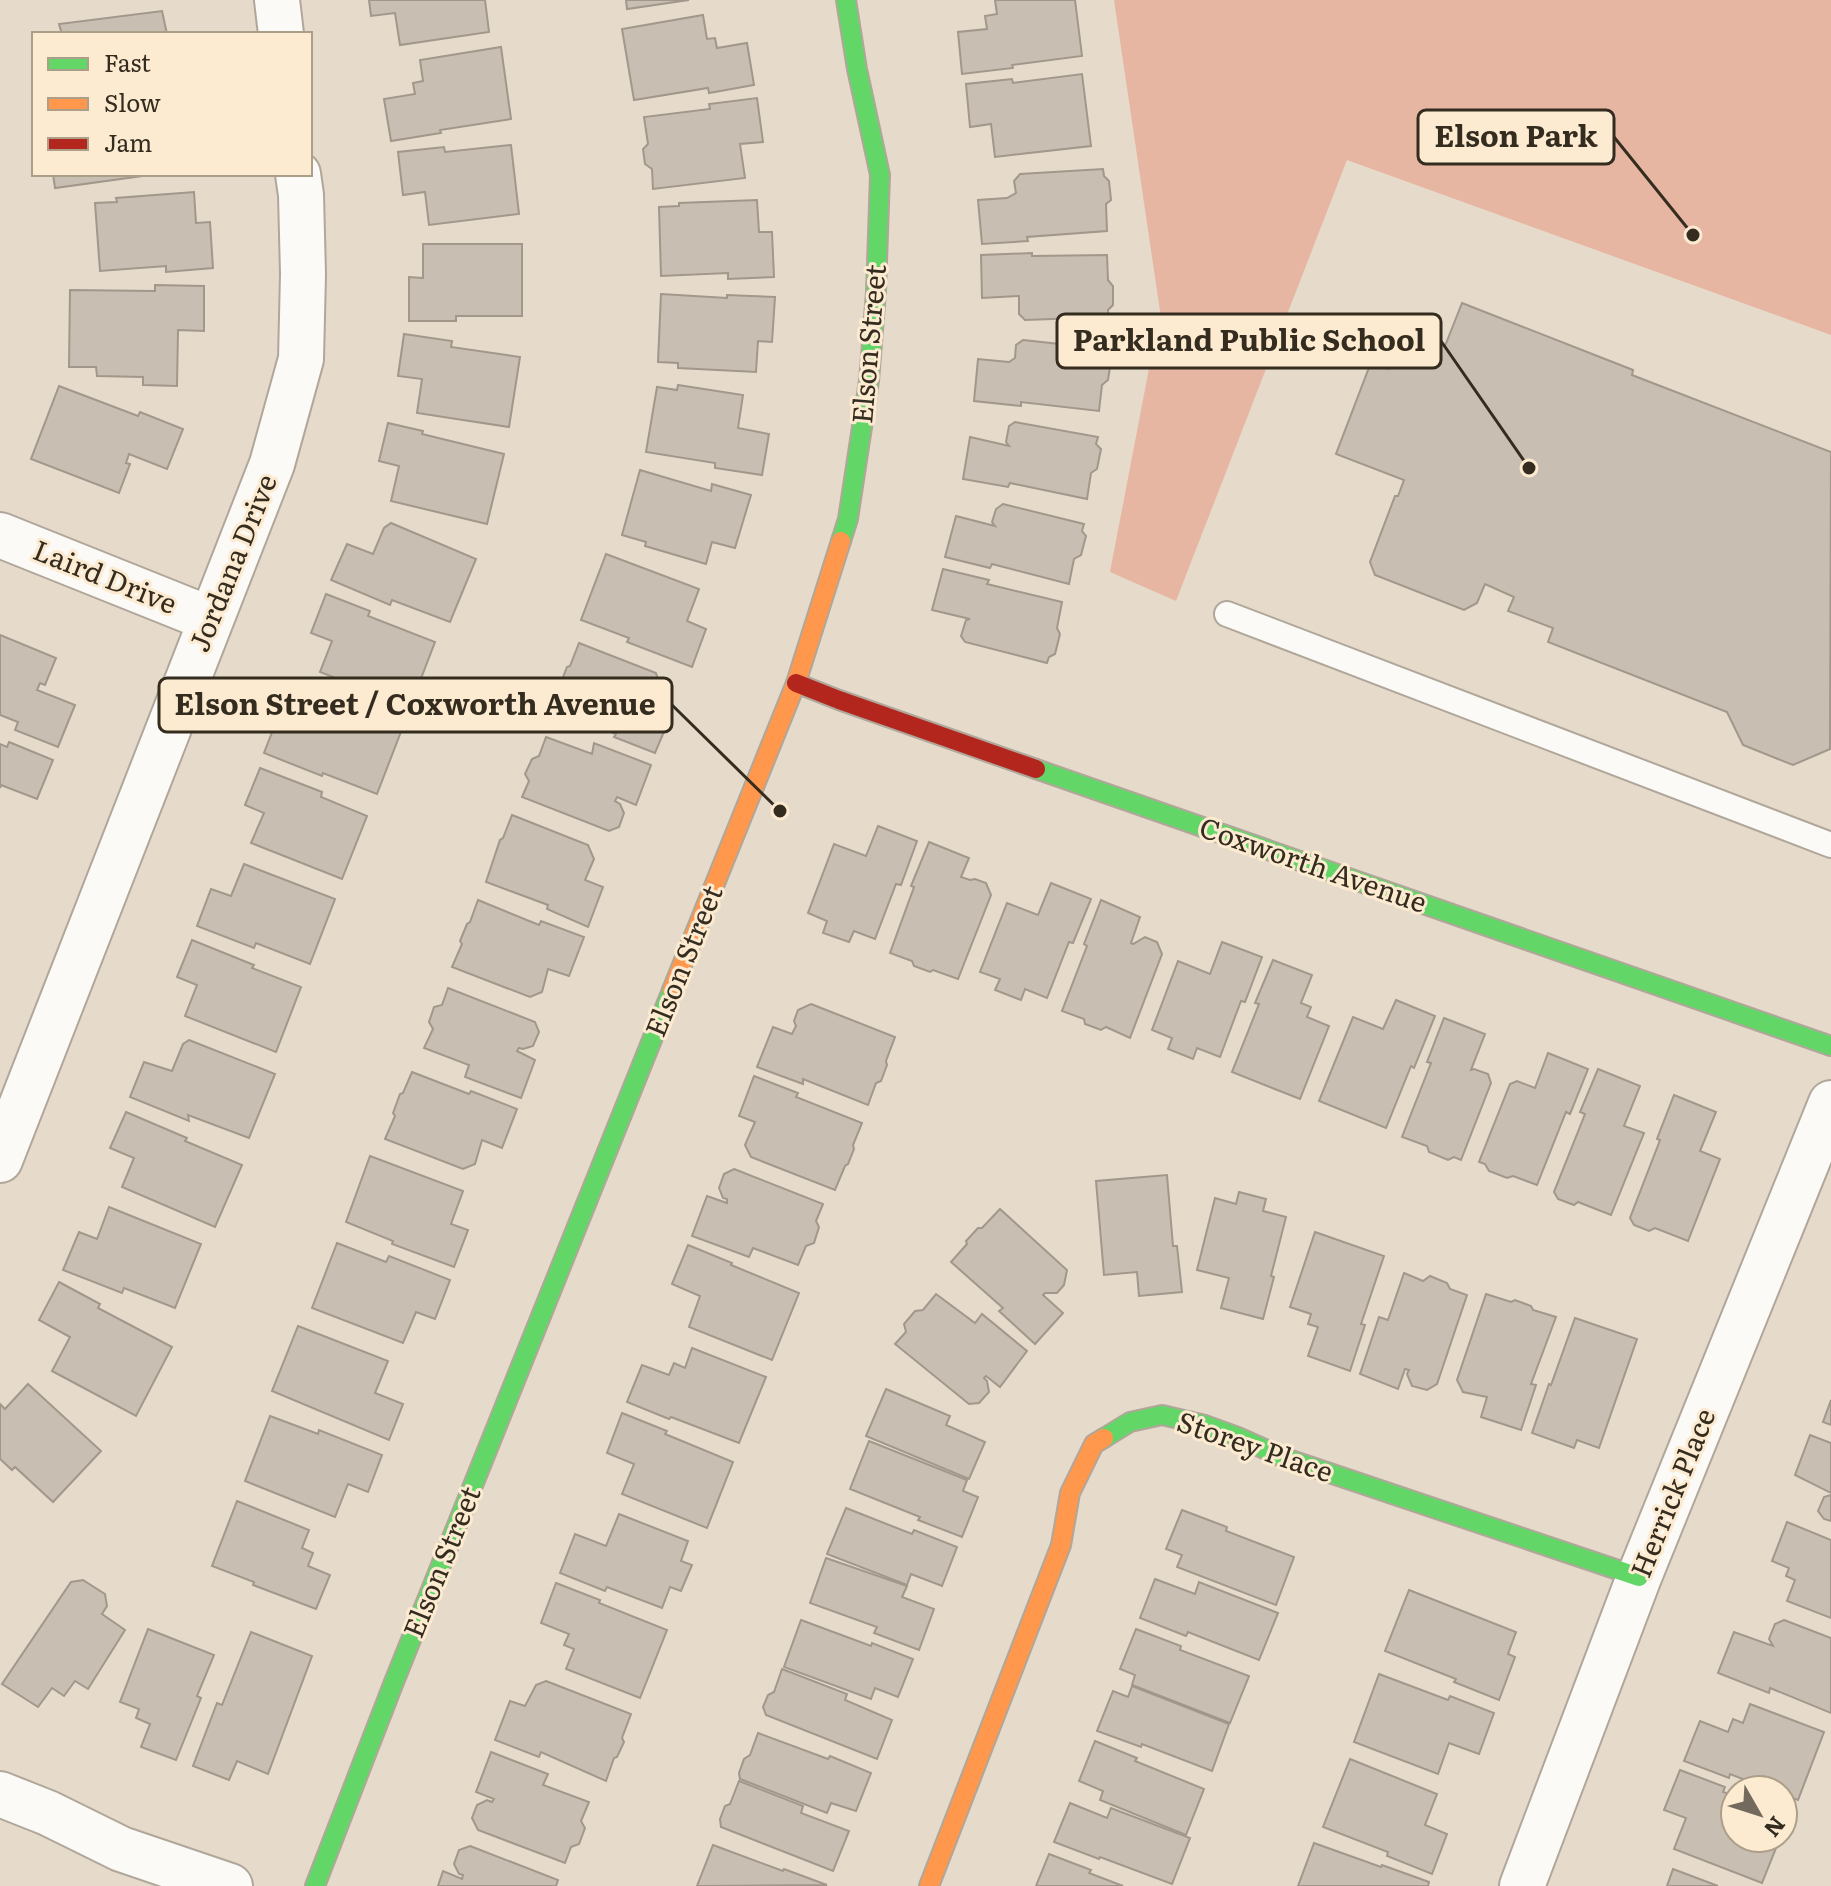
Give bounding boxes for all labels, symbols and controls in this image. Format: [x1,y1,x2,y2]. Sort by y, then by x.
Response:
legend [32,32,312,176]
text: Fast [104,44,151,79]
text: Slow [104,84,161,119]
callout: Elson Park [1418,110,1614,164]
text: Elson Park [1434,112,1599,156]
text: Jam [104,124,152,159]
street label: Elson Street [839,262,895,425]
callout: Parkland Public School [1057,314,1441,368]
text: Parkland Public School [1073,316,1425,360]
street label: Jordana Drive [176,467,286,657]
street label: Laird Drive [28,527,184,623]
callout: Elson Street / Coxworth Avenue [159,678,672,732]
text: Elson Street / Coxworth Avenue [174,680,656,724]
street label: Coxworth Avenue [1194,804,1433,922]
street label: Elson Street [633,878,732,1042]
street label: Storey Place [1172,1399,1339,1491]
street label: Herrick Place [1618,1401,1724,1583]
street label: Elson Street [391,1479,490,1643]
north arrow [1719,1774,1799,1854]
text: N [1757,1810,1794,1845]

